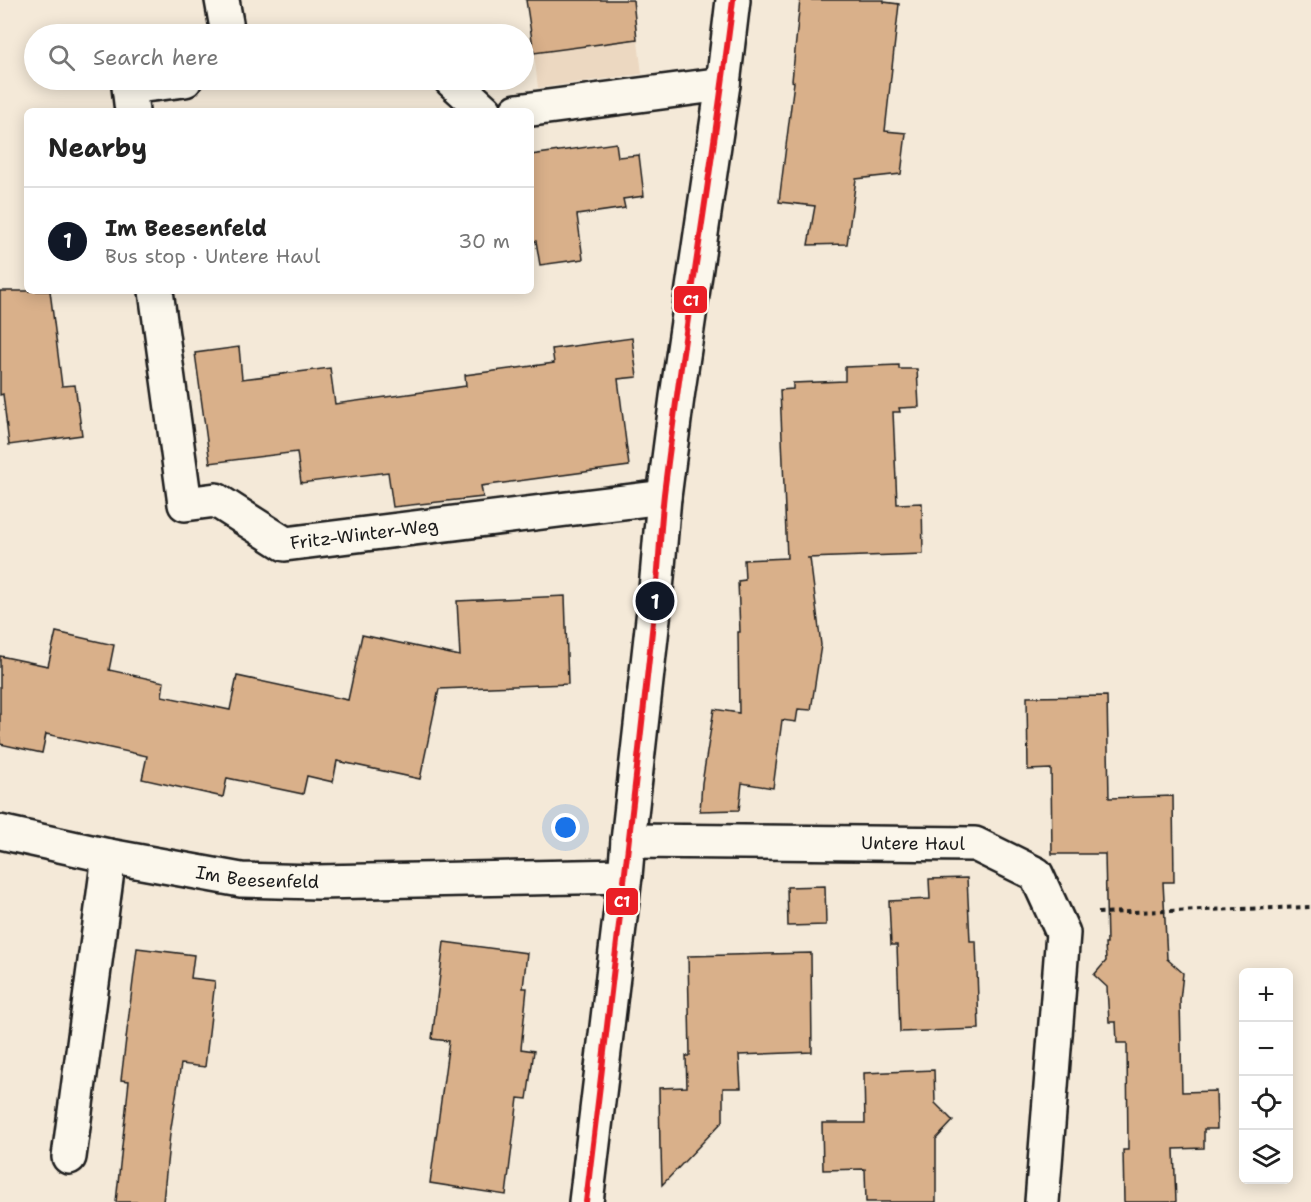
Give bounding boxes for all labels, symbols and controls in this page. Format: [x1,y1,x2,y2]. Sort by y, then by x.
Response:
search box [24,24,534,90]
icon: search [45,41,78,74]
text: Search here [93,43,219,72]
text: Nearby [48,130,147,165]
text: Im Beesenfeld [105,214,267,243]
text: 1 [63,228,72,254]
text: 30 m [458,228,510,254]
text: Bus stop · Untere Haul [105,243,320,269]
line badge: C1 [673,285,708,314]
text: C1 [683,290,699,311]
street label: Fritz-Winter-Weg [289,513,440,555]
pin: 1 [636,578,674,624]
your location [551,813,580,842]
street label: Untere Haul [861,831,966,856]
street label: Im Beesenfeld [194,860,319,894]
line badge: C1 [605,887,639,916]
text: C1 [614,891,630,912]
map controls [1239,968,1293,1184]
button: + [1239,968,1293,1022]
button: − [1239,1022,1293,1076]
button: locate [1239,1076,1293,1130]
button: layers [1239,1130,1293,1184]

